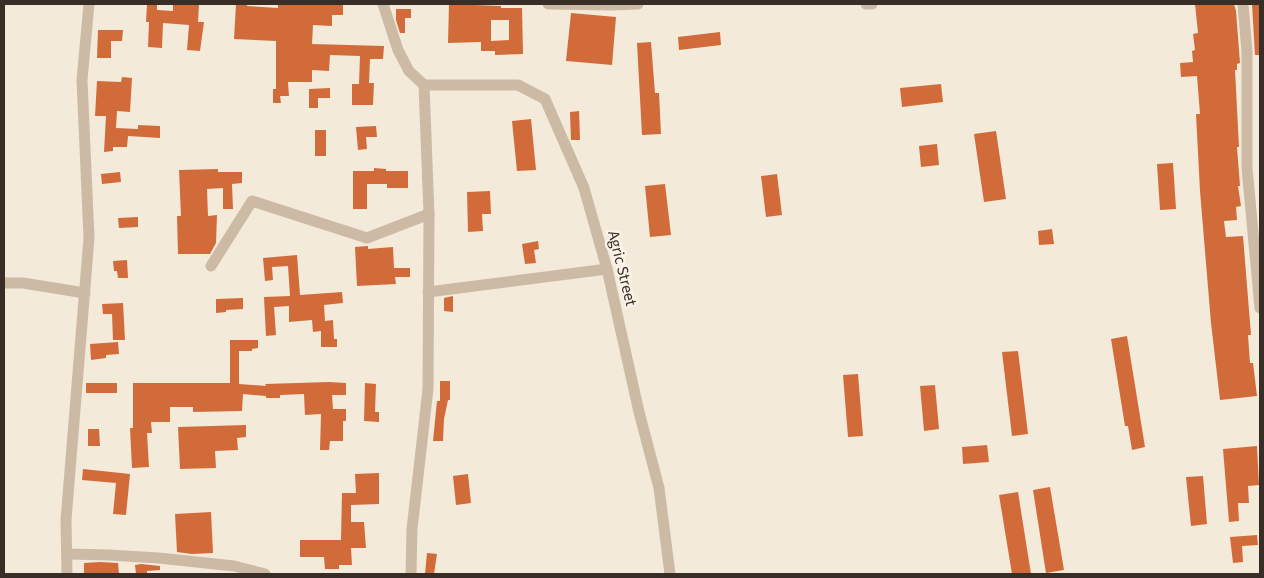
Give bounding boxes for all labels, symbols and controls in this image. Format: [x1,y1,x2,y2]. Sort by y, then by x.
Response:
street label: Agric Street [602,228,642,309]

